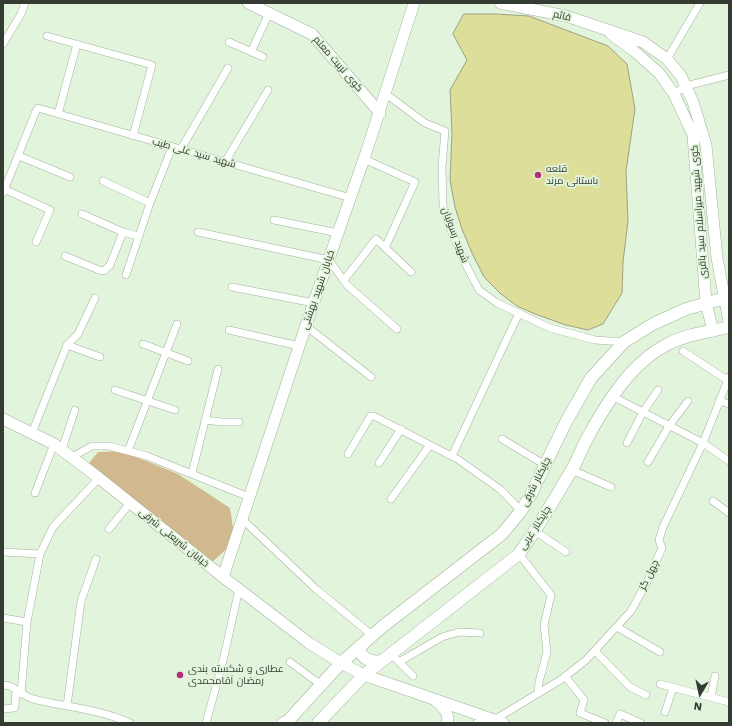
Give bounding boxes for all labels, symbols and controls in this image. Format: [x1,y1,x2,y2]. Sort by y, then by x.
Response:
street label: قائم [552,8,572,24]
street label: کوی تربیت معلم [311,34,365,94]
street label: شهید سید علی طیب [151,135,237,171]
street label: کوی شهید میراسلام سید باقری [688,145,710,279]
place label: قلعه باستانی مرند [546,163,598,186]
marker: قلعه باستانی مرند [533,170,543,180]
street label: شهید رسولیان [439,206,471,264]
street label: خیابان شهید بهشتی [299,249,337,331]
street label: چایکنار شرقی [518,455,554,509]
street label: چایکنار غربی [516,504,554,552]
street label: خیابان شریعتی شرقی [137,506,211,570]
street label: چهل گز [637,558,661,592]
place label: عطاری و شکسته بندی رمضان آقامحمدی [188,663,284,686]
marker: عطاری و شکسته بندی رمضان آقامحمدی [175,670,185,680]
north arrow [680,674,720,714]
text: N [693,699,703,713]

